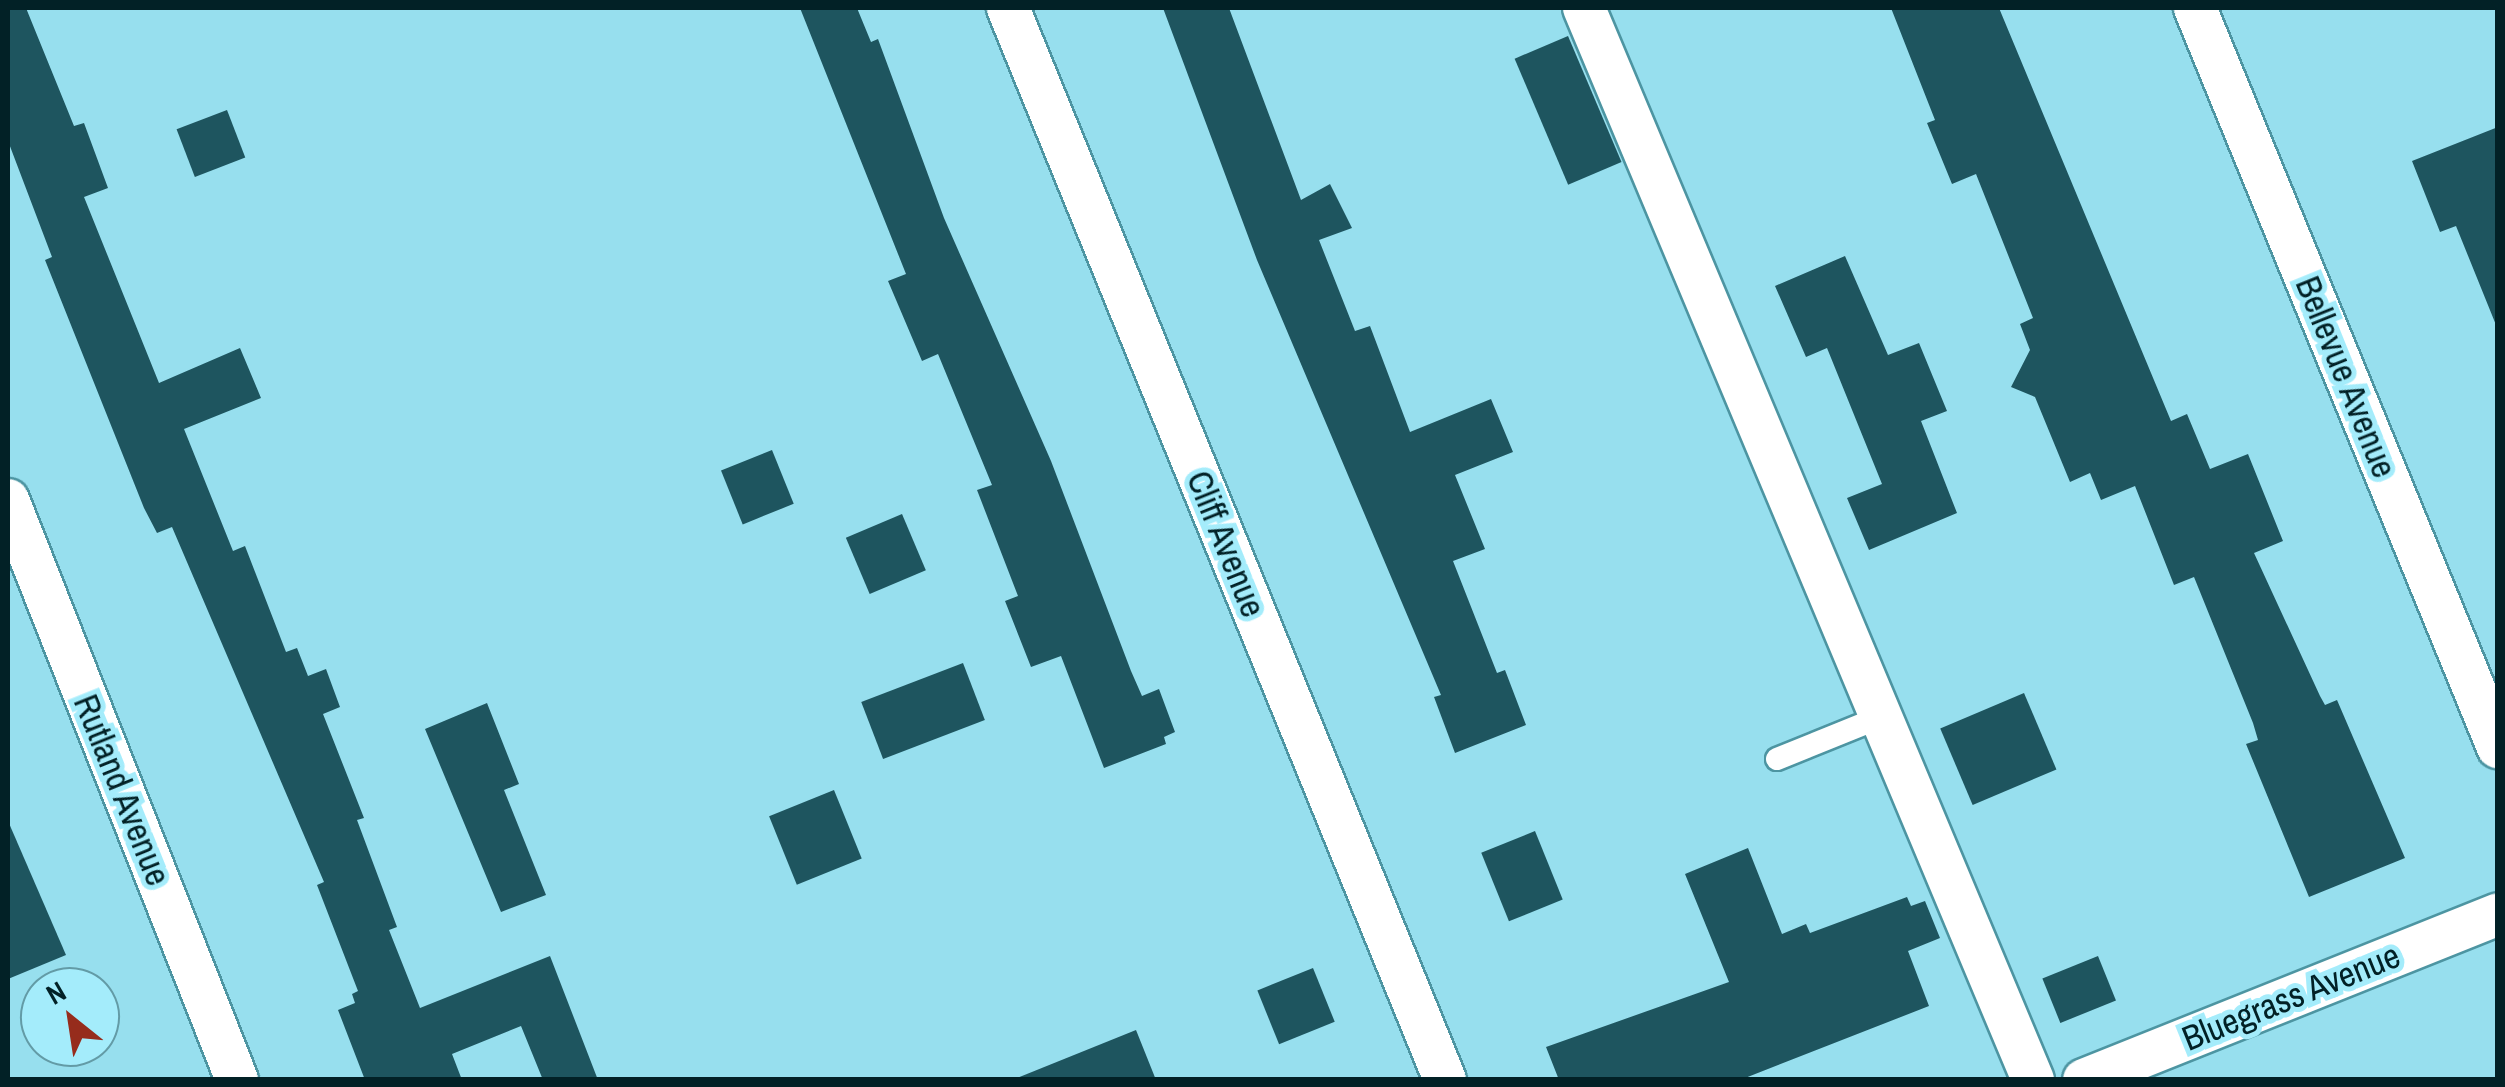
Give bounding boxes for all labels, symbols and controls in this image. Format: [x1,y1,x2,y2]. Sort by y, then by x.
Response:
street label: Bellevue Avenue [2286,270,2406,484]
street label: Cliff Avenue [1177,464,1275,624]
street label: Rutland Avenue [64,688,180,892]
street label: Bluegrass Avenue [2175,934,2407,1060]
north arrow [20,967,120,1067]
text: N [39,972,73,1013]

